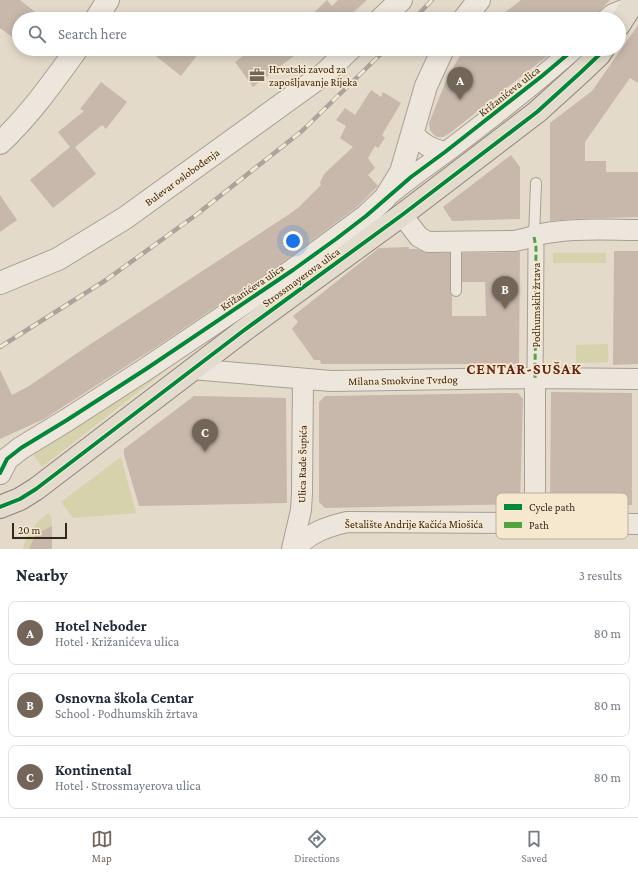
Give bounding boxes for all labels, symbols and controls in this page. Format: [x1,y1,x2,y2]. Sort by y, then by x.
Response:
search box [12,12,626,56]
icon: search [26,23,48,45]
text: Search here [58,26,127,42]
place label: Hrvatski zavod za zapošljavanje Rijeka [269,63,357,89]
street label: Križanićeva ulica [476,63,542,119]
office icon: Hrvatski zavod za zapošljavanje Rijeka [248,66,266,84]
pin: A [447,67,473,100]
street label: Bulevar oslobođenja [142,146,222,209]
your location [283,231,303,251]
street label: Strossmayerova ulica [260,245,343,310]
street label: Križanićeva ulica [218,261,286,313]
street label: Podhumskih žrtava [530,263,542,347]
pin: B [492,276,518,309]
district label: CENTAR-SUŠAK [466,361,582,377]
street label: Milana Smokvine Tvrdog [348,373,459,388]
pin: C [192,419,218,452]
street label: Ulica Rade Šupića [295,425,310,503]
legend [496,493,628,539]
text: Cycle path [529,501,575,514]
street label: Šetalište Andrije Kačića Miošića [345,518,483,531]
text: Path [529,519,549,531]
scale bar [12,521,67,540]
text: 20 m [18,524,40,536]
text: Nearby [16,566,68,585]
text: 3 results [579,568,622,583]
text: Hotel Neboder [55,618,147,634]
text: A [26,626,34,641]
text: 80 m [594,626,621,641]
text: Hotel · Križanićeva ulica [55,634,179,649]
text: Osnovna škola Centar [55,690,194,706]
text: B [26,698,34,713]
text: 80 m [594,698,621,713]
text: School · Podhumskih žrtava [55,706,198,721]
text: Kontinental [55,762,132,778]
text: C [26,770,34,785]
text: 80 m [594,770,621,785]
text: Hotel · Strossmayerova ulica [55,778,201,793]
tab: Map [91,828,113,864]
tab: Directions [294,828,340,864]
tab: Saved [521,828,547,864]

